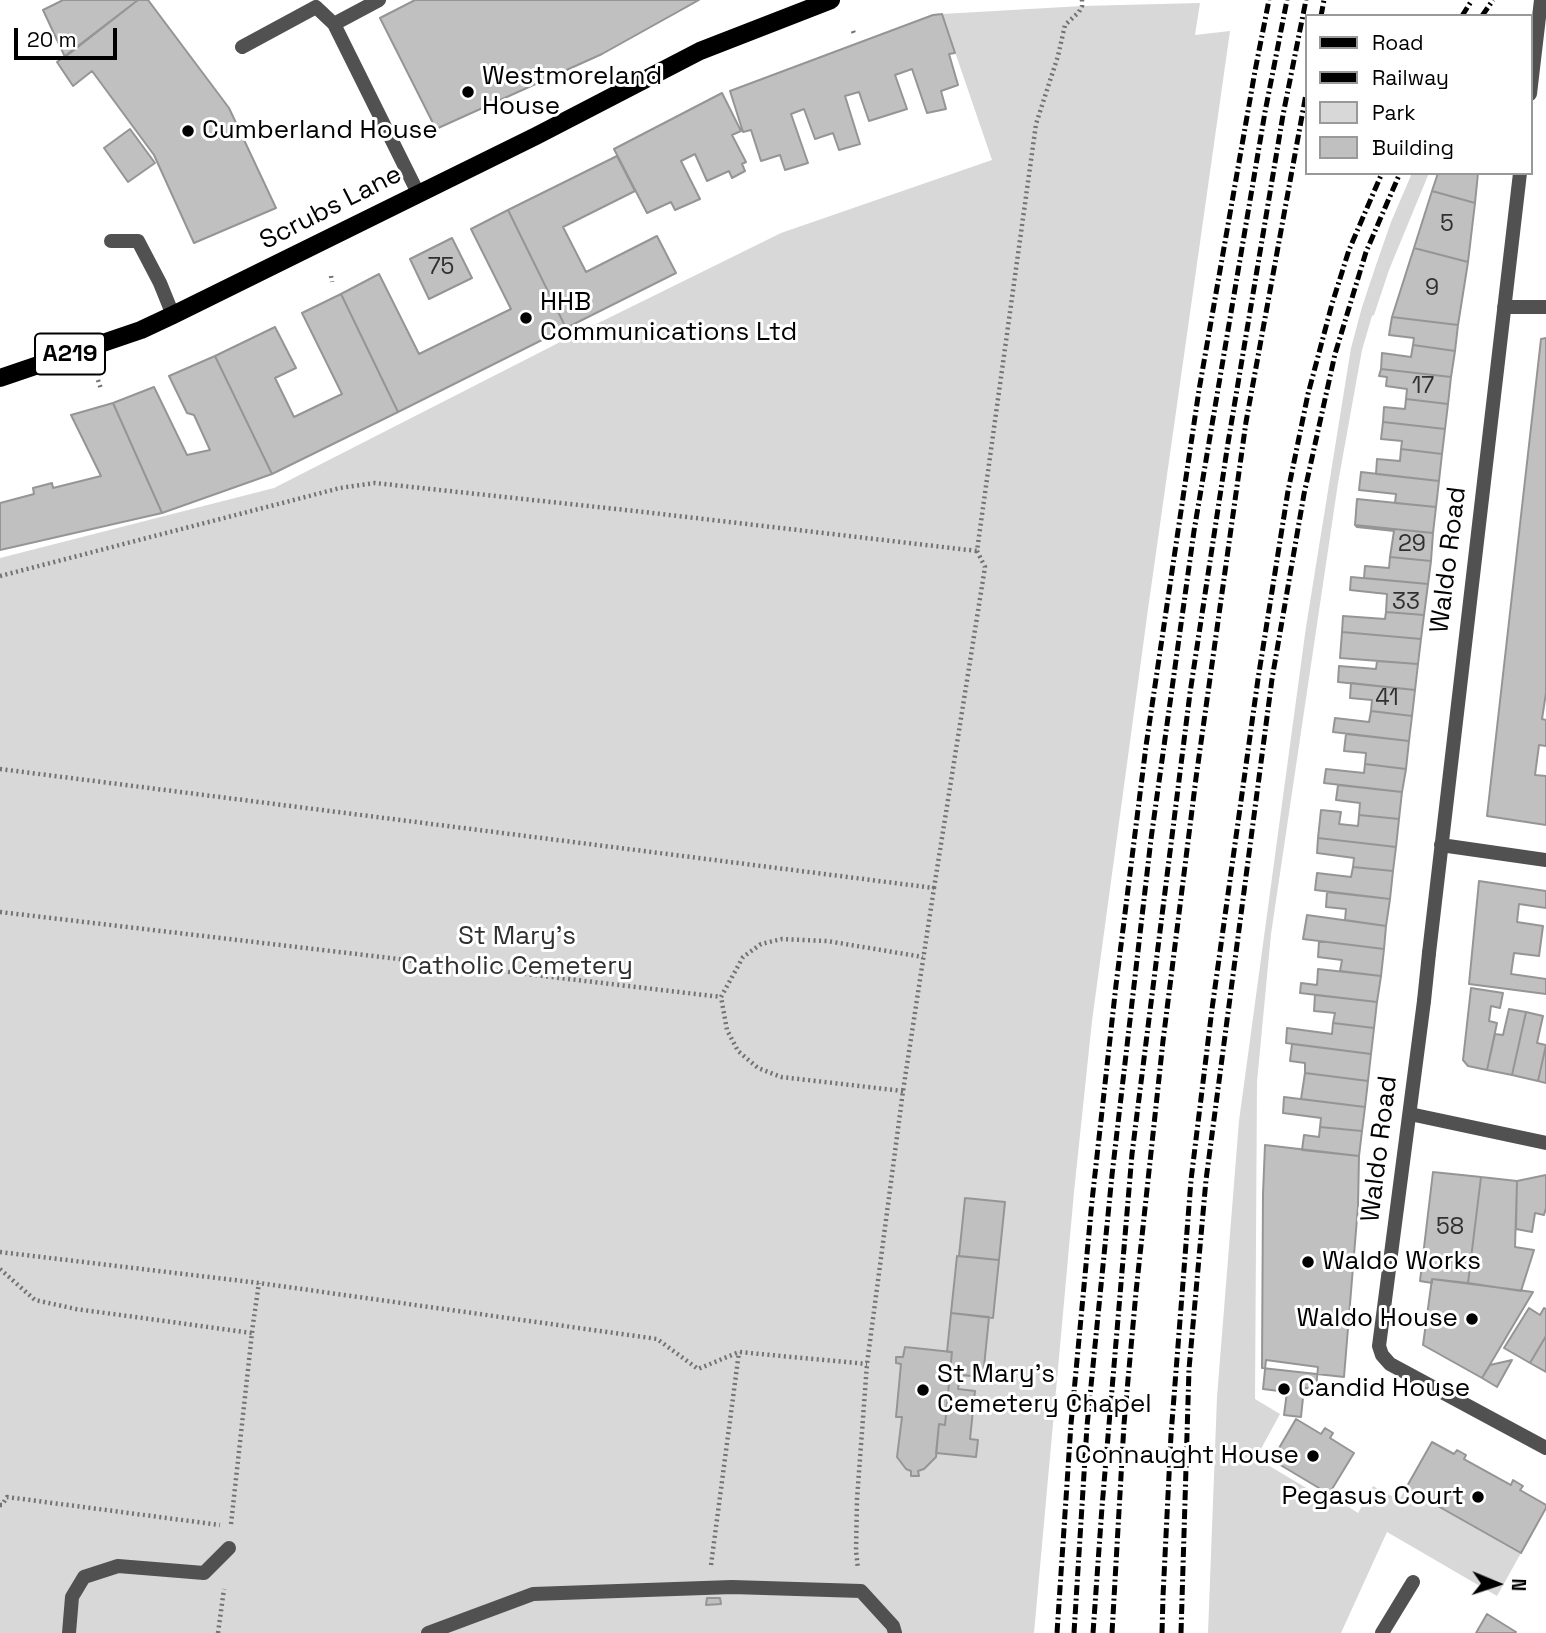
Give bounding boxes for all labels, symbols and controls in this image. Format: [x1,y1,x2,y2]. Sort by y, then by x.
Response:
scale bar [18,14,121,58]
legend [1304,14,1532,175]
text: 20 m [27,26,77,53]
text: Road [1372,29,1424,56]
place label: Westmoreland House [482,61,662,122]
text: Railway [1372,64,1449,91]
marker: Westmoreland House [460,84,476,100]
text: Park [1372,99,1416,126]
place label: Cumberland House [202,115,438,147]
marker: Cumberland House [180,123,196,139]
text: Building [1372,134,1454,161]
street label: Scrubs Lane [255,159,407,257]
house number: 5 [1440,211,1454,239]
house number: 75 [428,254,454,282]
house number: 9 [1425,275,1439,303]
place label: HHB Communications Ltd [540,287,797,348]
marker: HHB Communications Ltd [518,310,534,326]
road number: A219 [35,334,105,374]
house number: 17 [1412,373,1434,401]
street label: Waldo Road [1425,485,1473,635]
house number: 29 [1398,531,1426,559]
house number: 33 [1392,589,1420,617]
house number: 41 [1375,685,1399,713]
park label: St Mary's Catholic Cemetery [401,921,633,982]
street label: Waldo Road [1356,1074,1404,1224]
house number: 58 [1436,1214,1464,1242]
place label: Waldo Works [1322,1246,1481,1278]
marker: Waldo Works [1300,1254,1316,1270]
place label: Waldo House [1297,1303,1458,1335]
marker: Waldo House [1464,1311,1480,1327]
place label: St Mary’s Cemetery Chapel [937,1359,1152,1420]
place label: Candid House [1298,1373,1470,1405]
marker: Candid House [1276,1381,1292,1397]
marker: St Mary’s Cemetery Chapel [915,1382,931,1398]
place label: Connaught House [1075,1440,1299,1472]
marker: Connaught House [1305,1448,1321,1464]
place label: Pegasus Court [1281,1481,1464,1513]
marker: Pegasus Court [1470,1489,1486,1505]
north arrow [1462,1549,1532,1619]
text: N [1506,1578,1531,1592]

